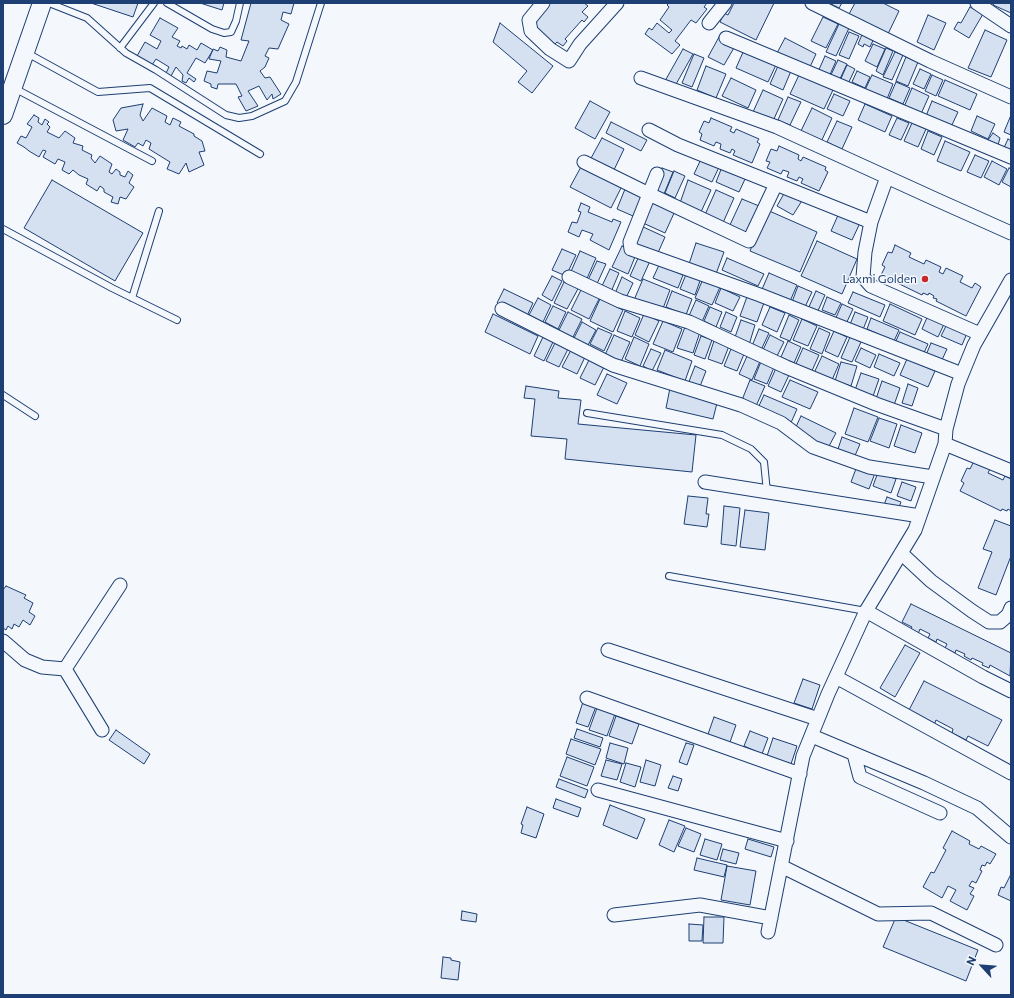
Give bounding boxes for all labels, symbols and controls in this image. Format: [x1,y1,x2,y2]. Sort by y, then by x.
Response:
place label: Laxmi Golden [842,272,917,286]
marker: Laxmi Golden [920,274,930,284]
north arrow [962,946,1002,986]
text: N [963,954,978,967]

